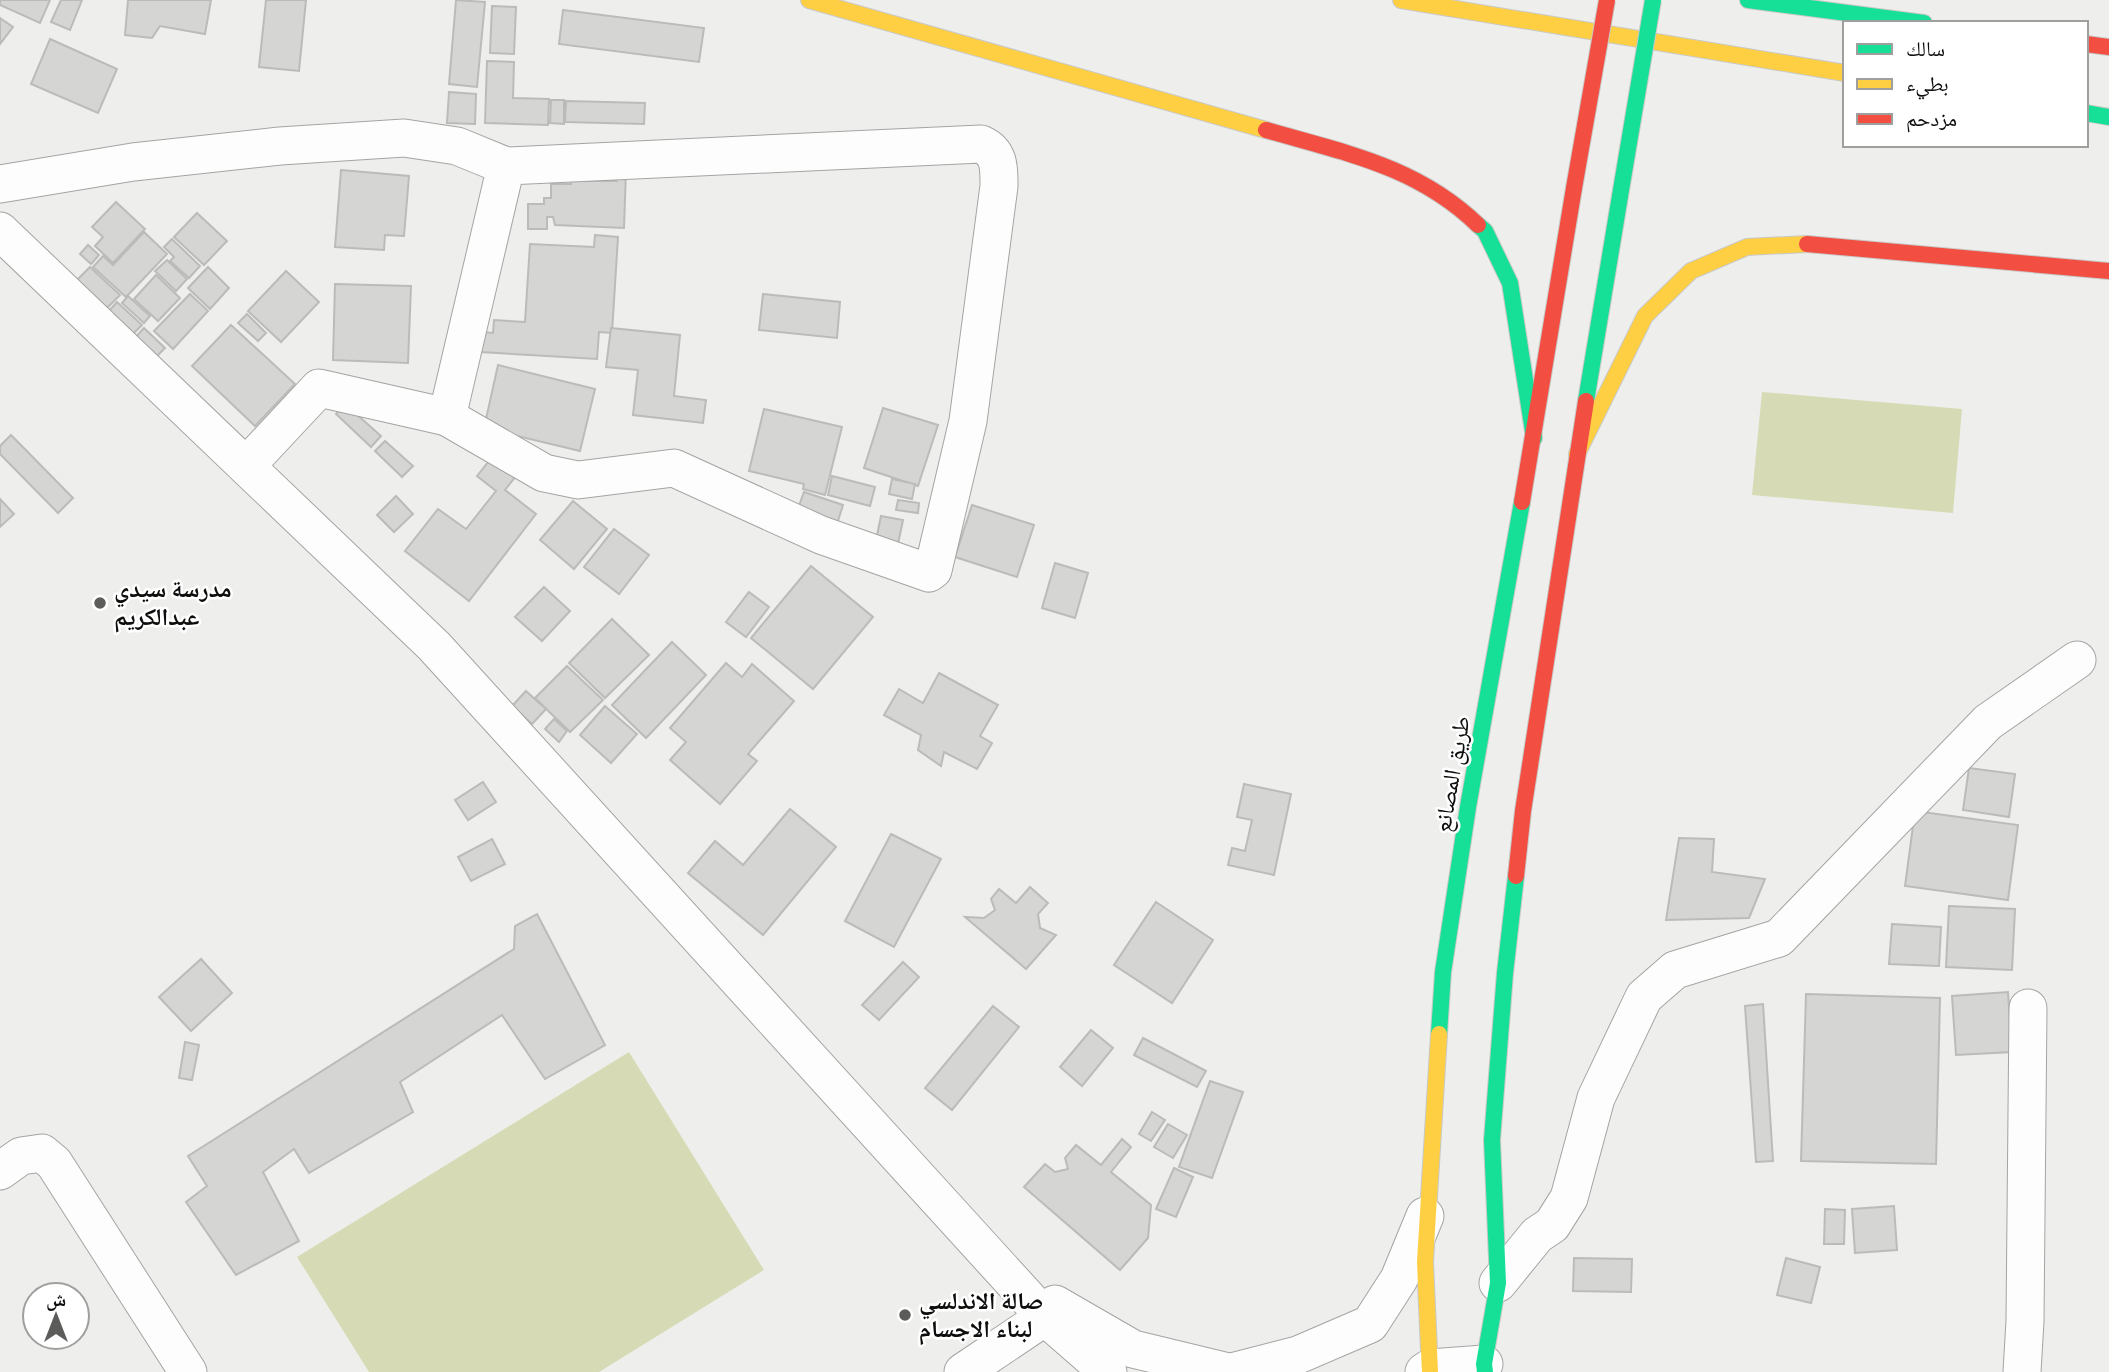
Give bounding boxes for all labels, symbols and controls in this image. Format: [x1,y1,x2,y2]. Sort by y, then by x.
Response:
legend [1843,21,2088,147]
text: سالك [1906,32,1945,64]
text: بطيء [1906,67,1949,100]
text: مزدحم [1906,102,1957,134]
place label: مدرسة سيدي عبدالكريم [114,570,232,634]
marker: مدرسة سيدي عبدالكريم [92,595,108,611]
street label: طريق المصانع [1423,713,1479,835]
north arrow [21,1281,91,1351]
place label: صالة الاندلسي لبناء الاجسام [919,1282,1043,1346]
text: ش [46,1284,66,1313]
marker: صالة الاندلسي لبناء الاجسام [897,1307,913,1323]

